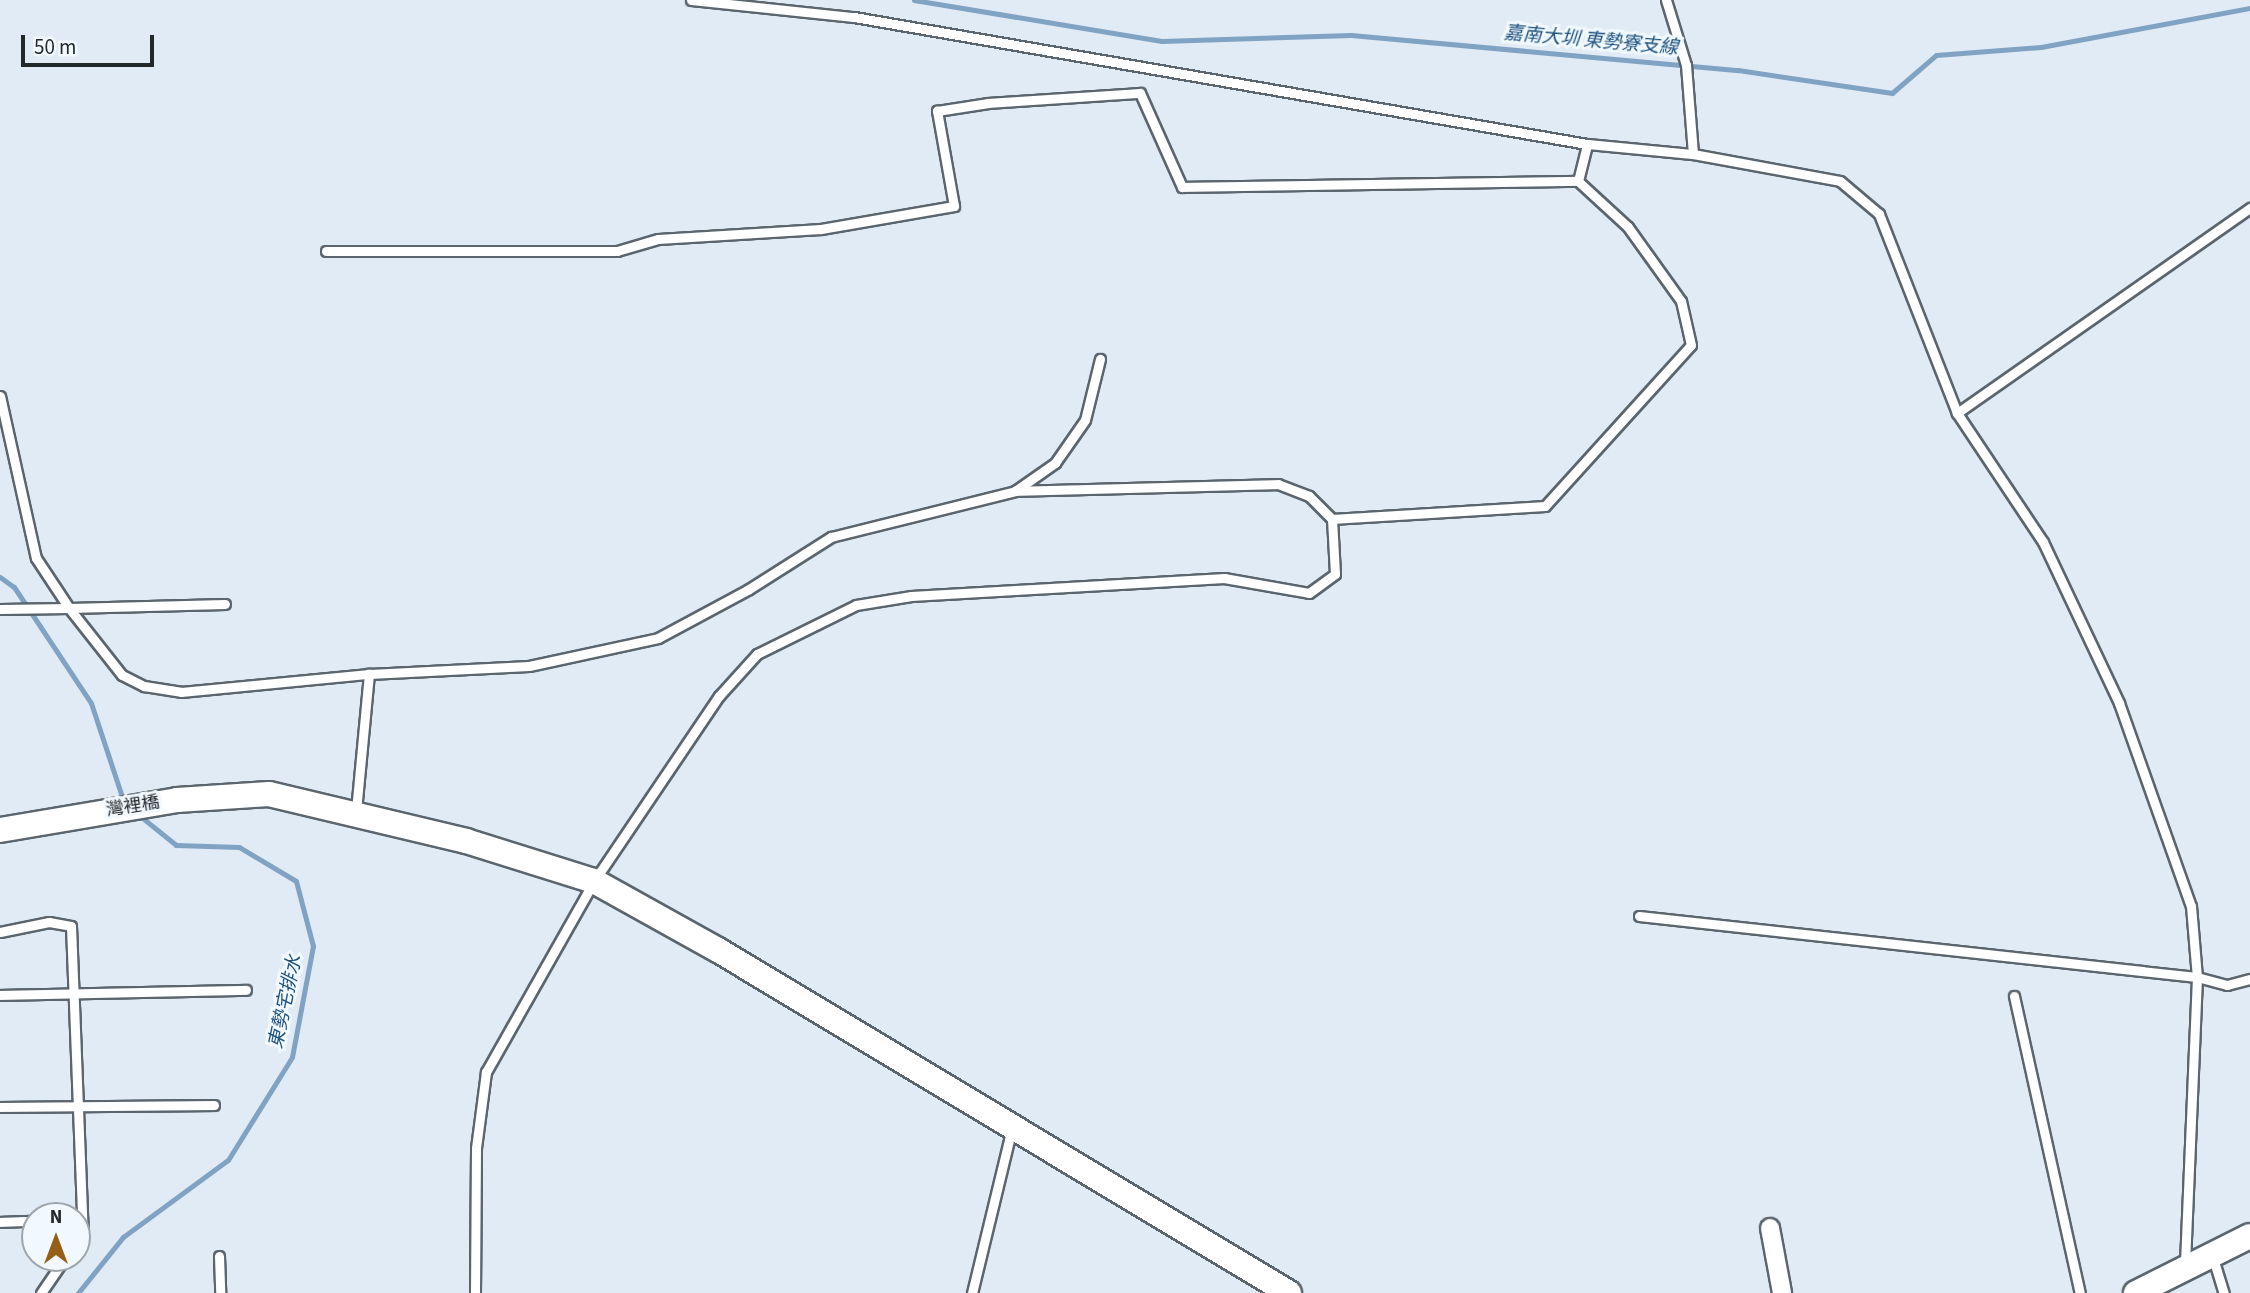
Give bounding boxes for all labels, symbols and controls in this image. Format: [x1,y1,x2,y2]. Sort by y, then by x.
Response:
scale bar [24,21,158,65]
water label: 嘉南大圳 東勢寮支線 [1503,22,1679,60]
text: 50 m [34,32,76,62]
street label: 灣裡橋 [105,792,161,822]
water label: 東勢宅排水 [265,953,307,1051]
north arrow [21,1202,91,1272]
text: N [50,1204,62,1231]

